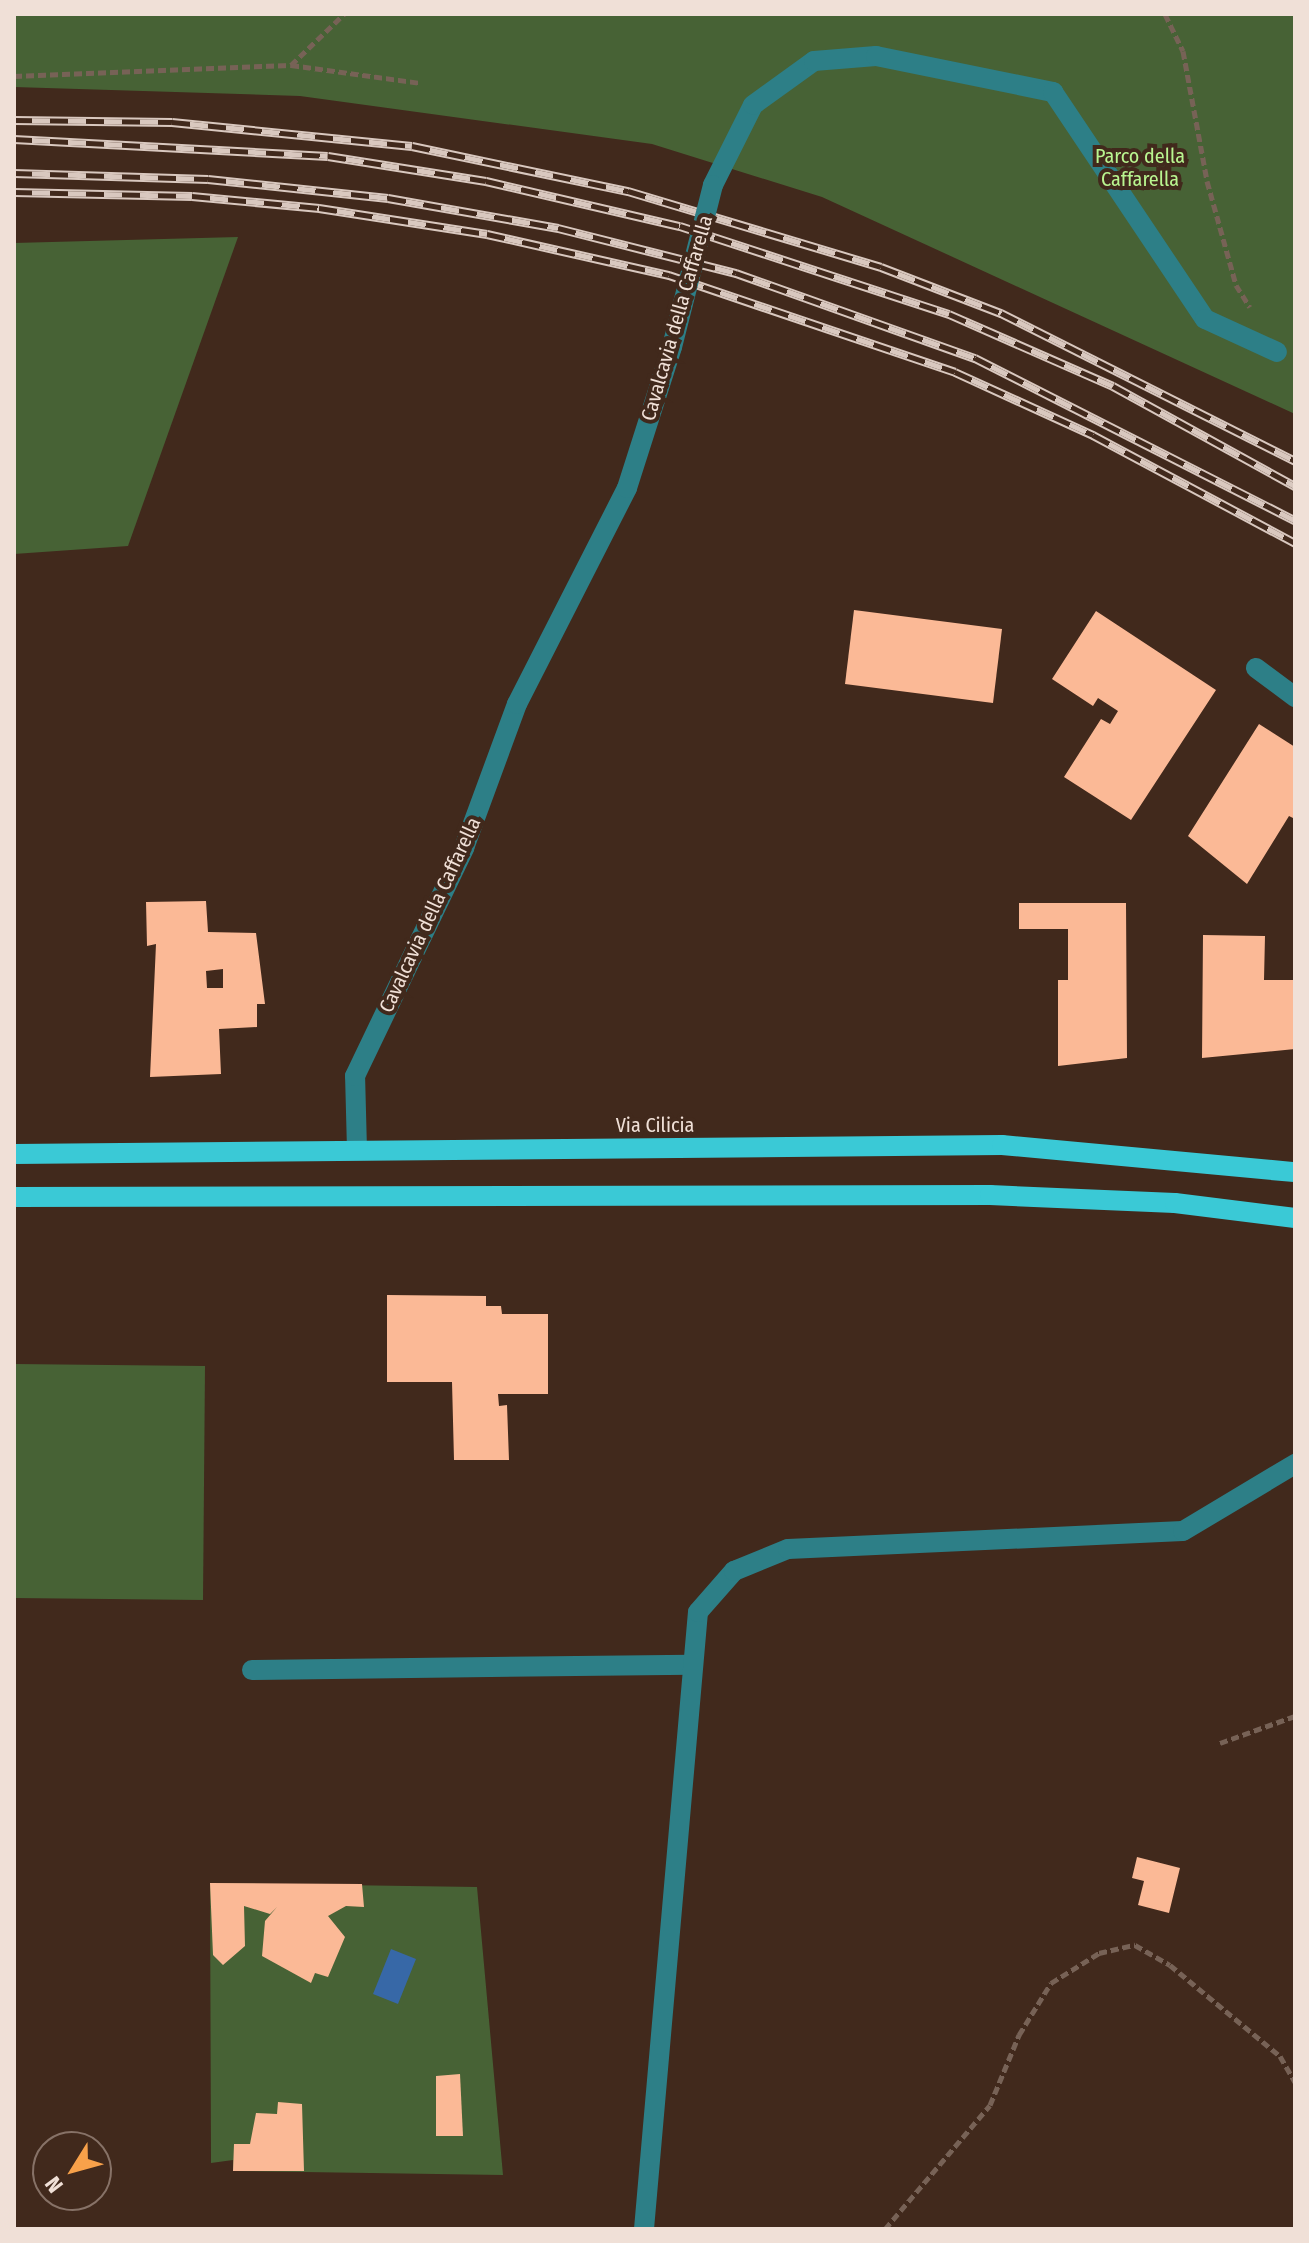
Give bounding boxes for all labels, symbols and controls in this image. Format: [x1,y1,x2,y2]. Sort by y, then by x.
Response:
park label: Parco della Caffarella [1095,145,1185,192]
street label: Cavalcavia della Caffarella [636,212,718,424]
street label: Cavalcavia della Caffarella [374,814,486,1016]
street label: Via Cilicia [616,1113,694,1137]
north arrow [32,2131,112,2211]
text: N [39,2171,69,2198]

